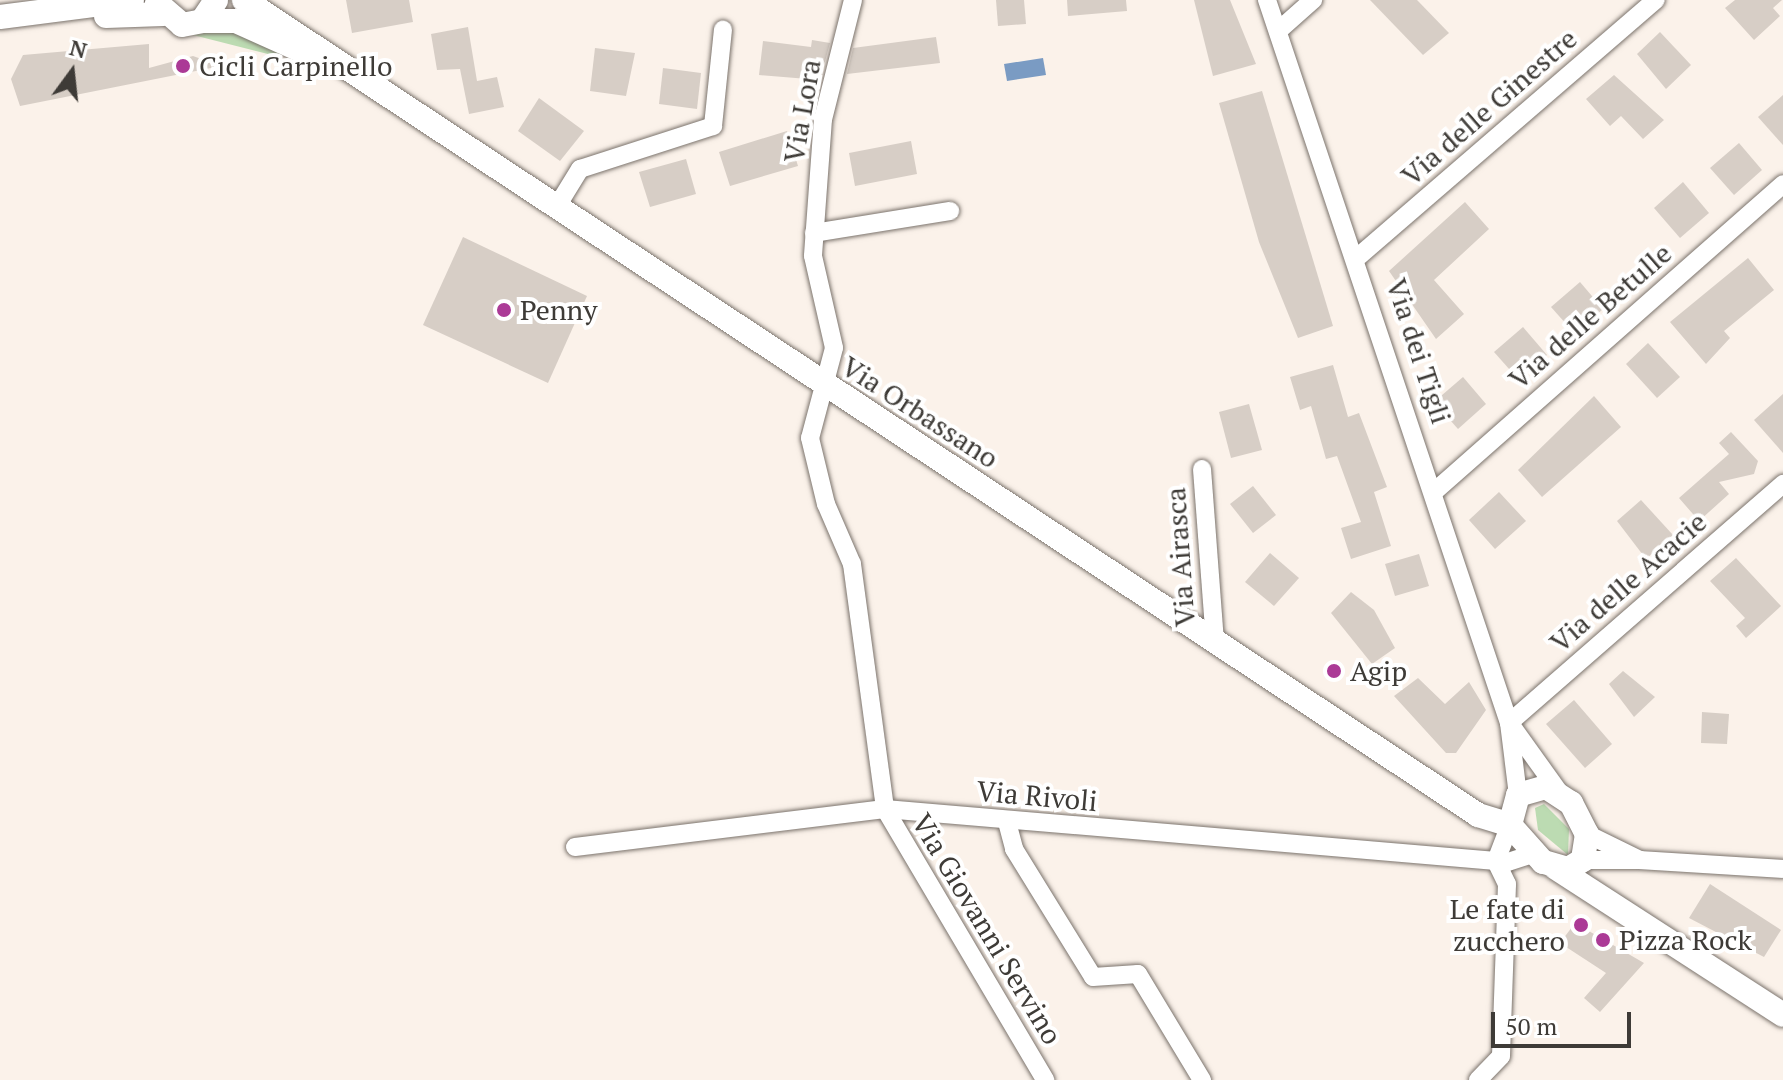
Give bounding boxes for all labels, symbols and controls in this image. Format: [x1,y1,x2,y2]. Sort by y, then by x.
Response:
street label: Via delle Ginestre [1394,22,1584,192]
north arrow [32,32,112,112]
text: N [67,32,90,65]
place label: Cicli Carpinello [199,49,392,83]
marker: Cicli Carpinello [174,57,192,75]
street label: Via Lora [776,57,828,165]
street label: Via delle Betulle [1502,236,1678,396]
street label: Via dei Tigli [1380,274,1458,428]
place label: Penny [520,293,597,327]
marker: Penny [495,301,513,319]
street label: Via Orbassano [835,349,1005,475]
street label: Via Airasca [1158,486,1202,628]
street label: Via delle Acacie [1543,505,1713,659]
place label: Agip [1350,654,1407,688]
marker: Agip [1325,662,1343,680]
street label: Via Rivoli [975,774,1099,818]
street label: Via Giovanni Servino [905,808,1069,1050]
place label: Le fate di zucchero [1450,892,1565,958]
marker: Le fate di zucchero [1572,916,1590,934]
place label: Pizza Rock [1619,923,1752,957]
marker: Pizza Rock [1594,931,1612,949]
scale bar [1495,996,1635,1046]
text: 50 m [1505,1010,1557,1042]

